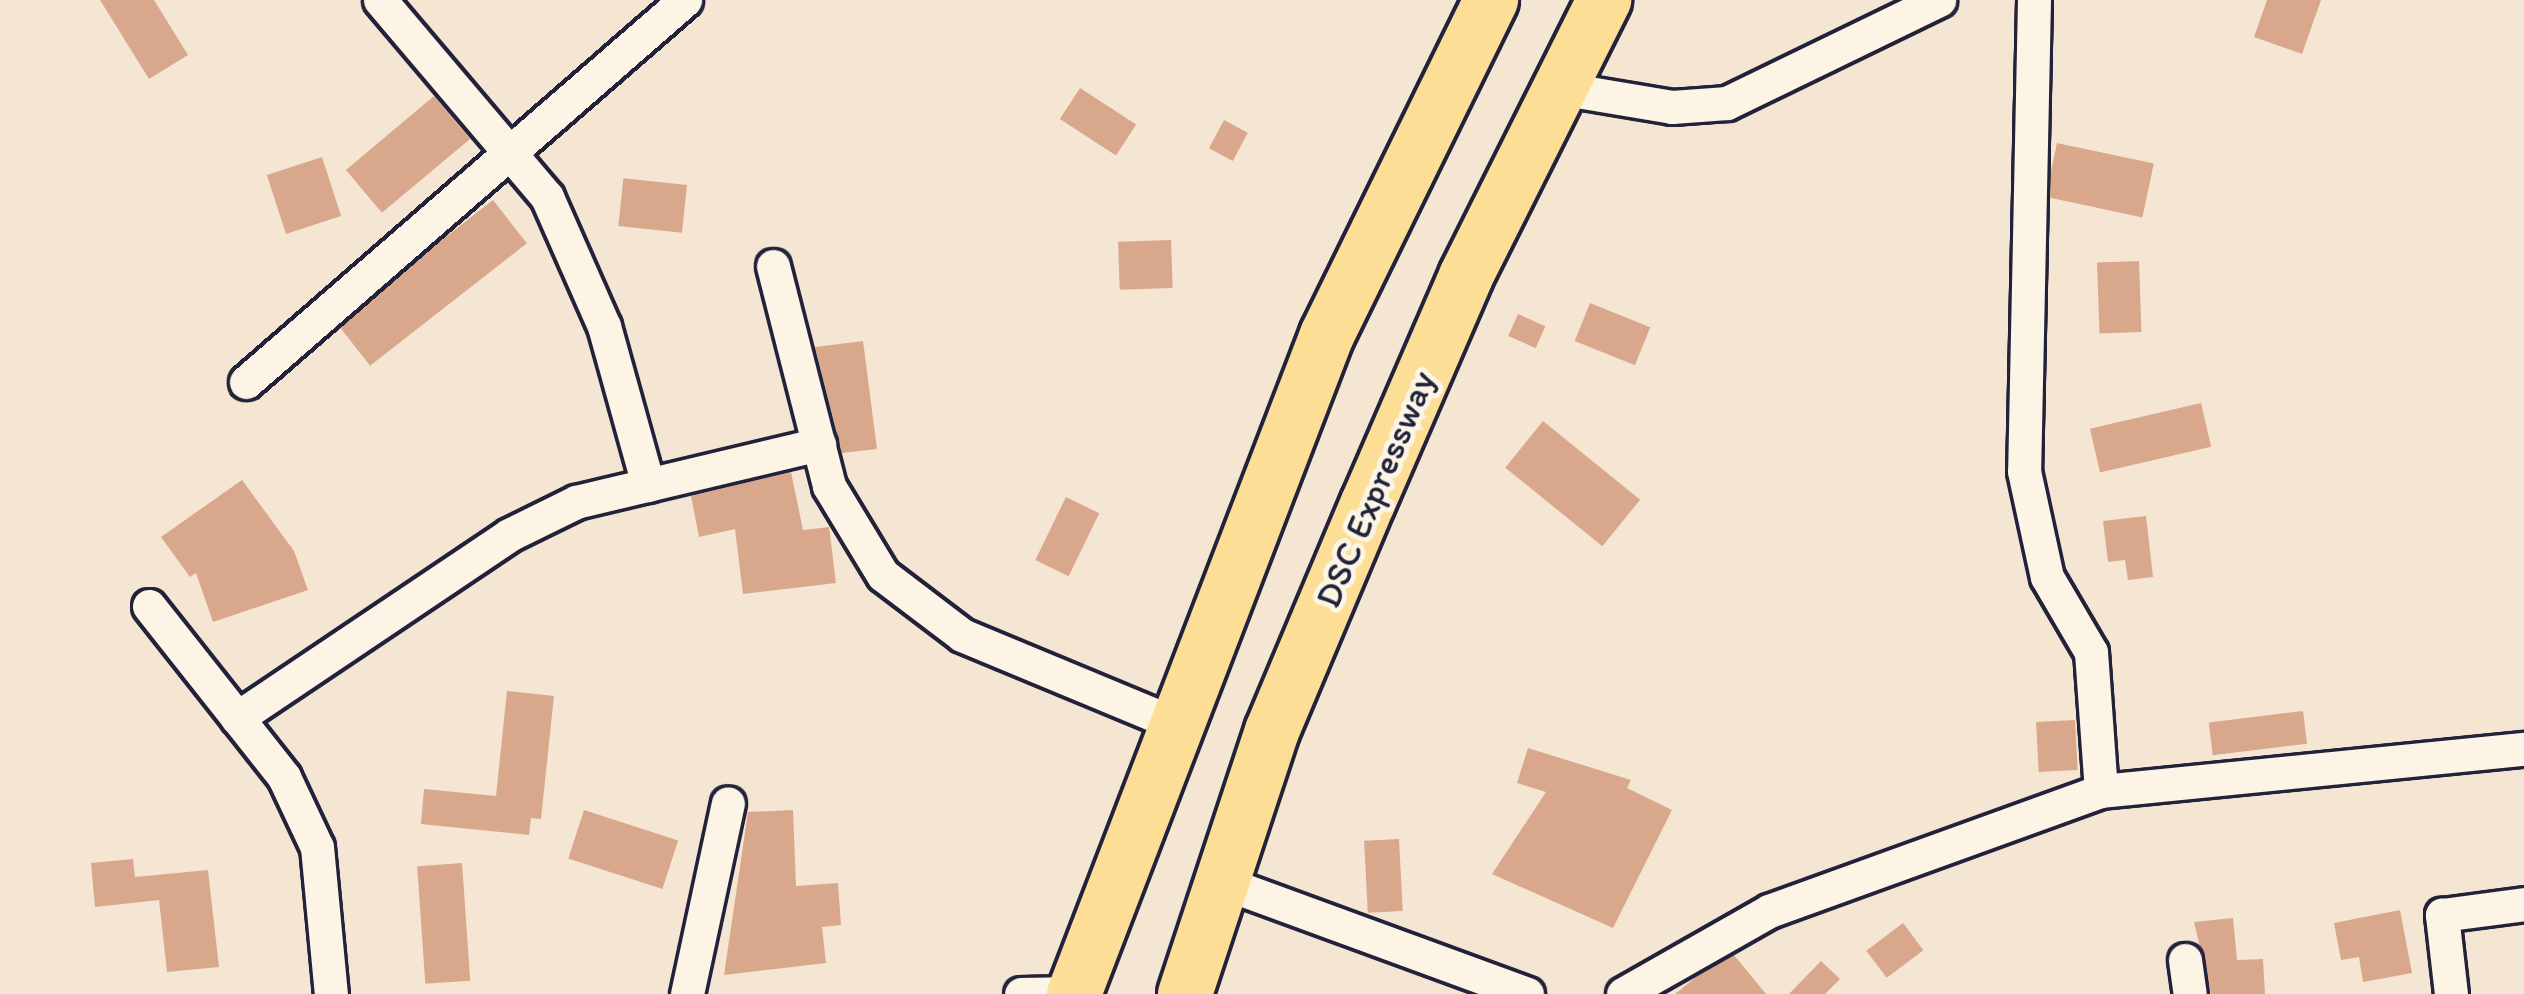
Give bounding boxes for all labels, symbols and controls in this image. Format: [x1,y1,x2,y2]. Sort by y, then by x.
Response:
street label: DSC Expressway [1306,364,1444,614]

